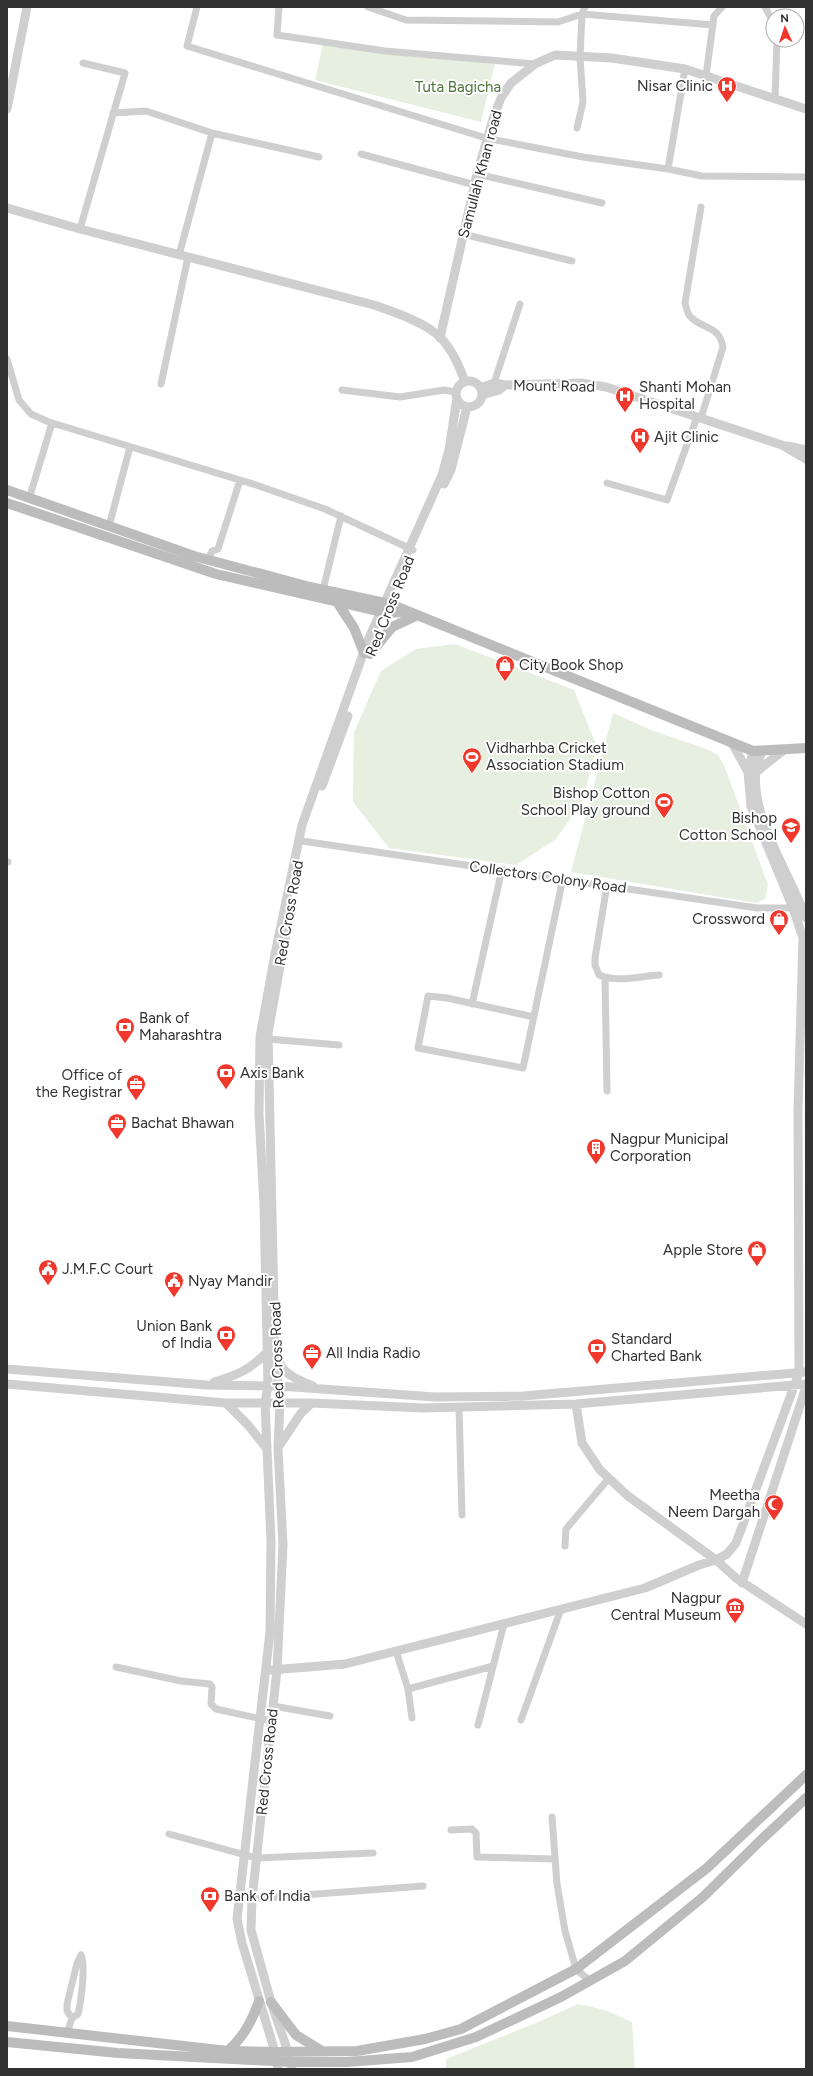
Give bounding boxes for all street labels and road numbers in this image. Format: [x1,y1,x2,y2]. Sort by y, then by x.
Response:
street label: Samullah Khan road [454,108,506,240]
street label: Mount Road [513,376,595,396]
street label: Red Cross Road [362,553,418,659]
street label: Collectors Colony Road [468,857,628,897]
street label: Red Cross Road [271,859,307,967]
street label: Red Cross Road [266,1301,288,1409]
street label: Red Cross Road [252,1708,282,1816]

